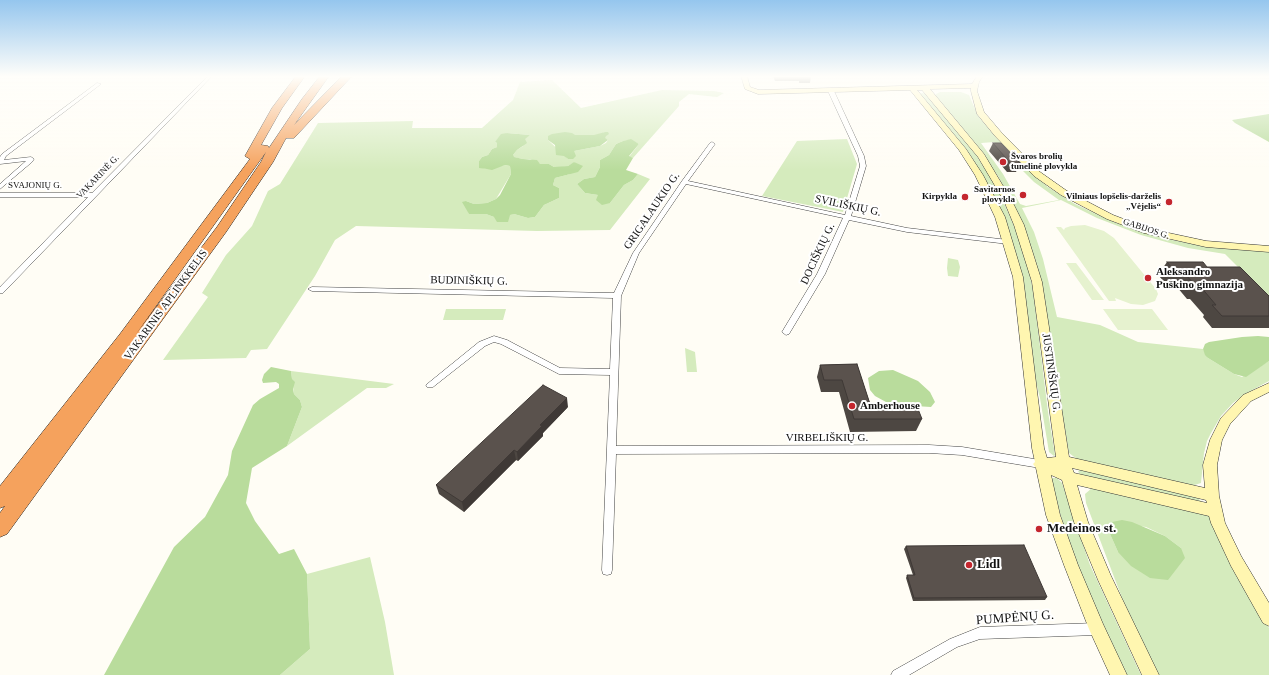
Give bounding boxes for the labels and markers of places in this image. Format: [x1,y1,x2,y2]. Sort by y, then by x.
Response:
place label: Švaros brolių tunelinė plovykla [1011,152,1077,173]
marker: Švaros brolių tunelinė plovykla [998,157,1008,167]
place label: Savitarnos plovykla [974,185,1015,206]
marker: Savitarnos plovykla [1018,190,1028,200]
place label: Kirpykla [922,192,957,202]
marker: Kirpykla [960,192,970,202]
place label: Vilniaus lopšelis-darželis „Vėjelis“ [1066,192,1161,213]
marker: Vilniaus lopšelis-darželis „Vėjelis“ [1164,197,1174,207]
place label: Aleksandro Puškino gimnazija [1156,265,1243,291]
marker: Aleksandro Puškino gimnazija [1143,273,1153,283]
place label: Amberhouse [860,399,920,413]
marker: Amberhouse [847,401,857,411]
place label: Medeinos st. [1047,521,1116,537]
marker: Medeinos st. [1034,524,1044,534]
place label: Lidl [977,557,1000,573]
marker: Lidl [964,560,974,570]

